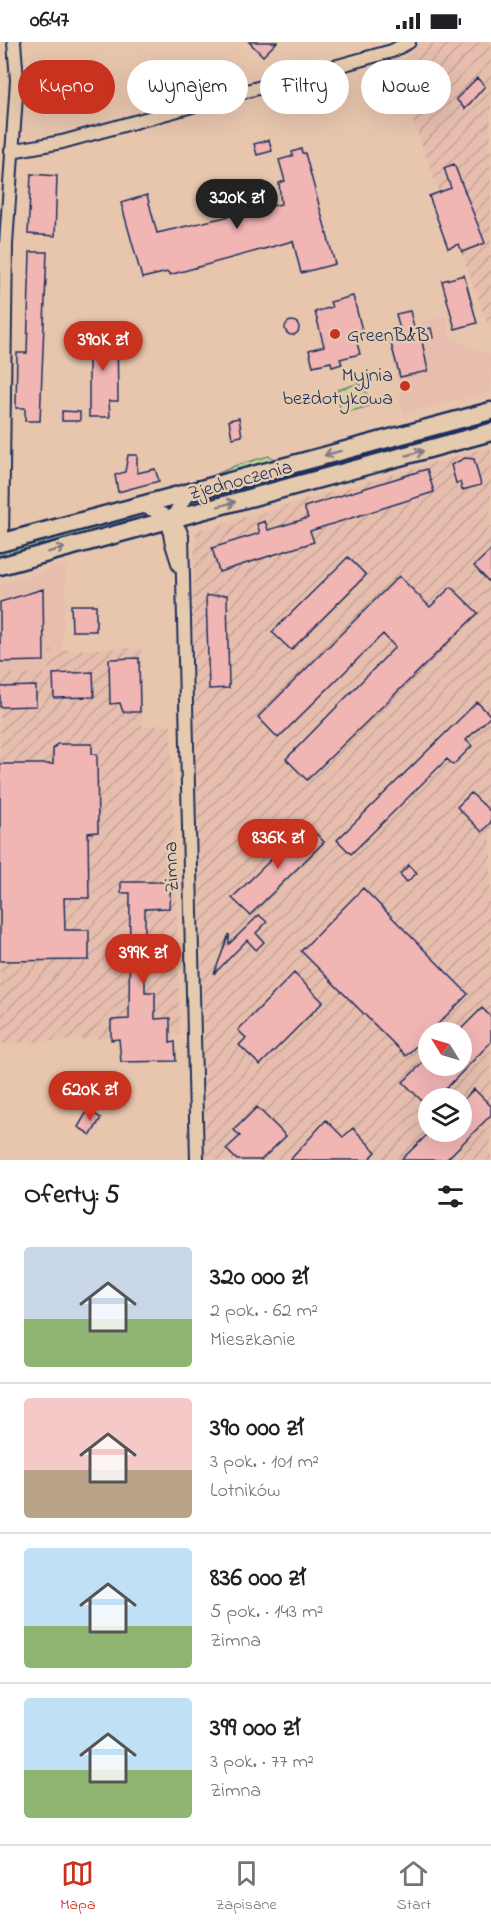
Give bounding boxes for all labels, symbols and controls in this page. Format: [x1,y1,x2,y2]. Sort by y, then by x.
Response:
text: 06:47 [30,5,69,37]
chip: Kupno [18,60,115,114]
chip: Wynajem [127,60,248,114]
chip: Filtry [260,60,349,114]
chip: Nowe [361,60,451,114]
pin: 320K zł [182,179,292,230]
text: 320K zł [210,184,264,213]
pin: 390K zł [48,321,158,372]
place label: GreenB&B [347,322,430,351]
text: 390K zł [78,326,128,355]
marker: GreenB&B [328,327,342,341]
place label: Myjnia bezdotykowa [283,362,393,414]
marker: Myjnia bezdotykowa [398,379,412,393]
one-way arrow [405,447,424,458]
one-way arrow [324,448,343,460]
street label: Zjednoczenia [186,454,296,509]
one-way arrow [217,498,236,510]
one-way arrow [47,544,66,555]
pin: 836K zł [223,819,333,870]
text: 836K zł [252,824,304,853]
street label: Zimna [157,841,188,893]
pin: 399K zł [88,934,198,985]
text: 399K zł [119,939,167,968]
north arrow [418,1022,472,1076]
map controls [418,1022,472,1142]
pin: 620K zł [35,1071,145,1122]
text: 620K zł [63,1076,118,1105]
button: layers [418,1088,472,1142]
text: Oferty: 5 [24,1177,120,1215]
icon: filters [434,1180,467,1213]
text: 320 000 zł [210,1259,308,1297]
icon: home [72,1271,144,1343]
text: 2 pok. · 62 m² [210,1297,318,1326]
text: Mieszkanie [210,1326,295,1355]
text: 390 000 zł [210,1410,303,1448]
icon: home [72,1422,144,1494]
text: 3 pok. · 101 m² [210,1448,319,1477]
text: Lotników [210,1477,280,1506]
text: 836 000 zł [210,1560,305,1598]
icon: home [72,1572,144,1644]
text: 5 pok. · 143 m² [210,1598,324,1627]
text: Zimna [210,1627,261,1656]
text: 399 000 zł [210,1710,300,1748]
icon: home [72,1722,144,1794]
text: 3 pok. · 77 m² [210,1748,314,1777]
text: Zimna [210,1777,261,1806]
tab: Mapa [60,1857,96,1917]
tab: Zapisane [215,1857,277,1917]
tab: Start [396,1857,431,1917]

